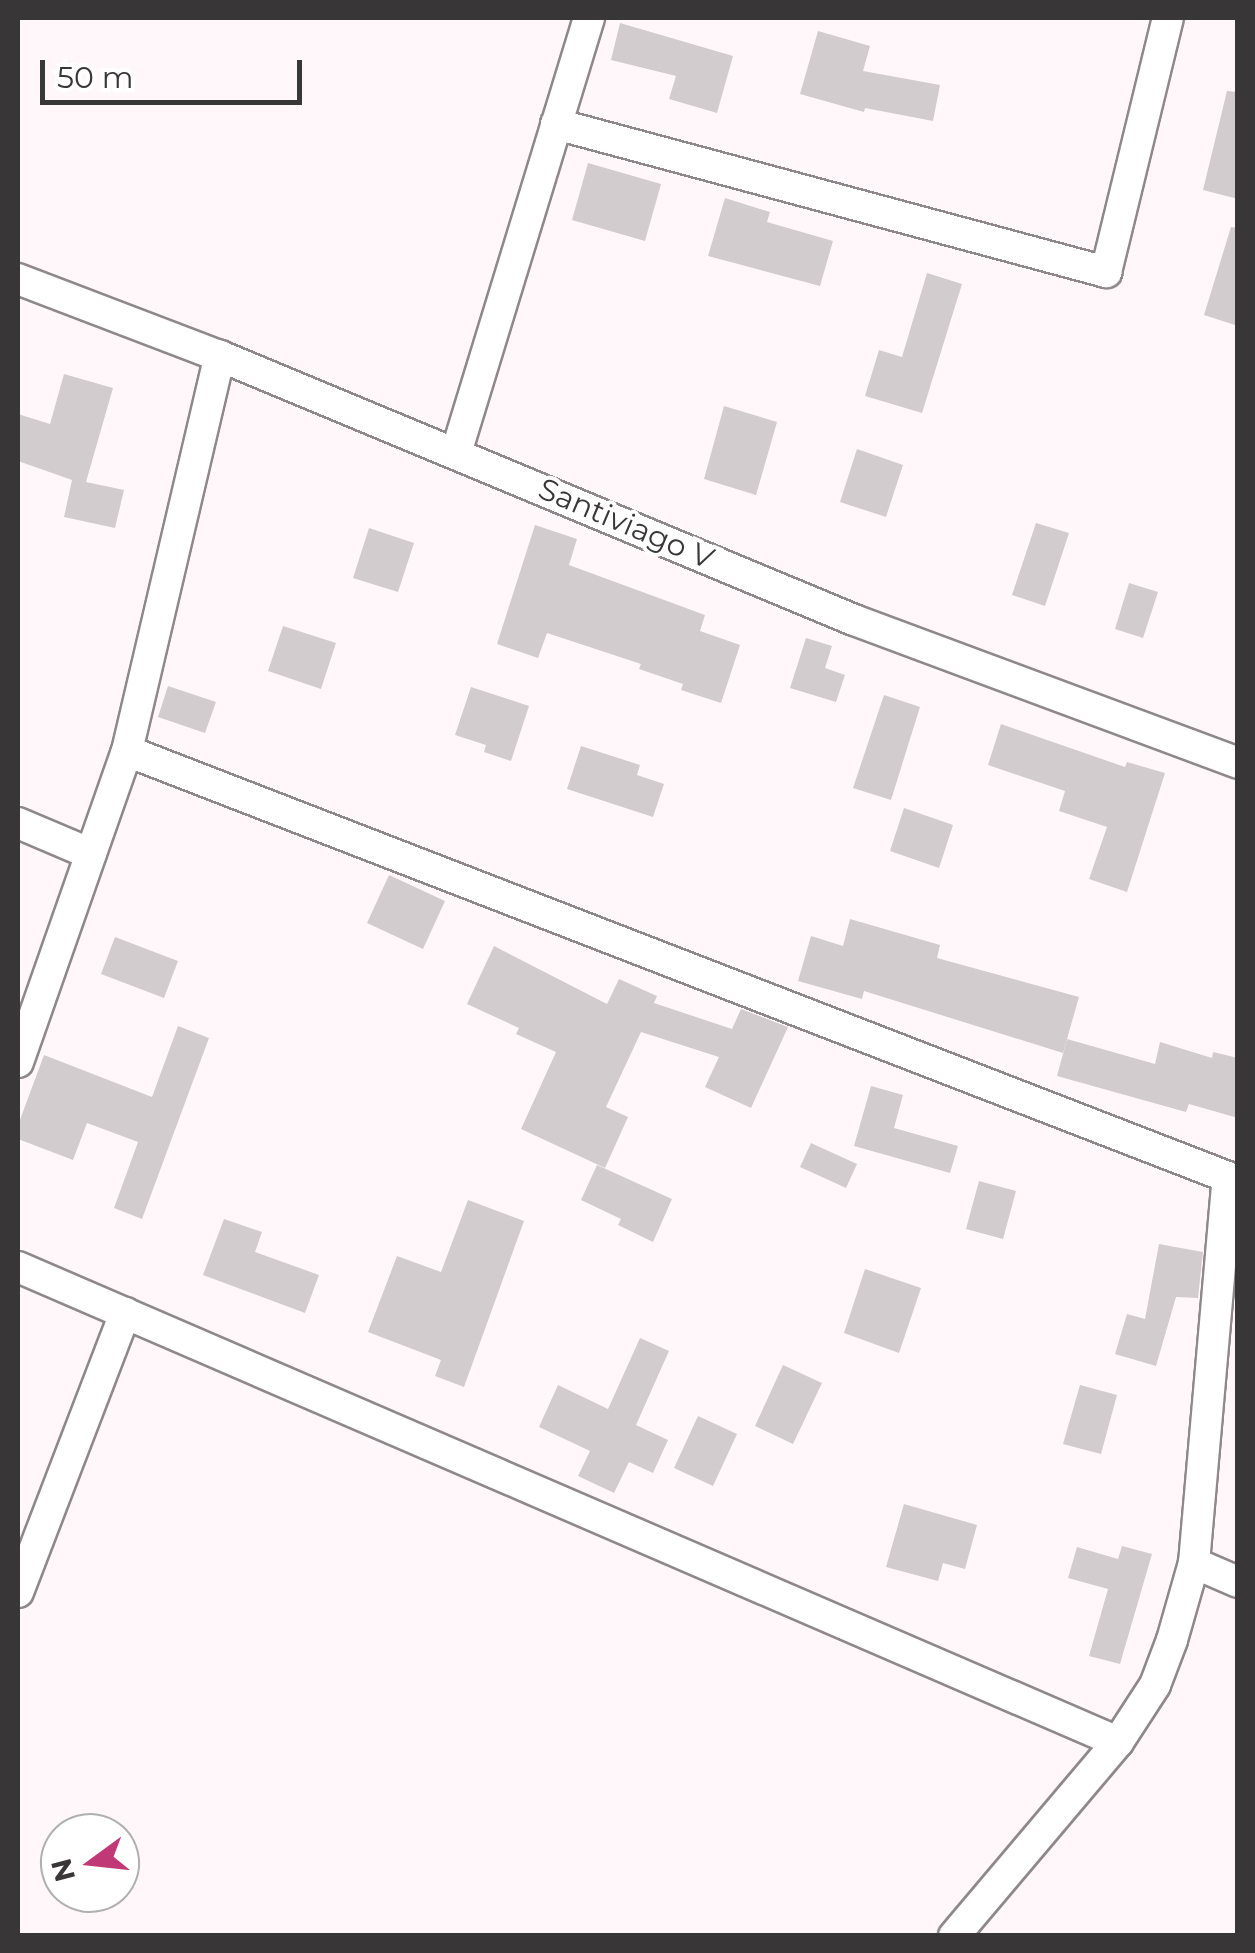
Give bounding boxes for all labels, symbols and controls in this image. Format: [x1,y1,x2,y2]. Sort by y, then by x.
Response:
scale bar [45,40,308,102]
text: 50 m [57,59,134,96]
street label: Santiviago V [533,471,719,577]
north arrow [40,1813,140,1913]
text: N [44,1855,82,1886]

